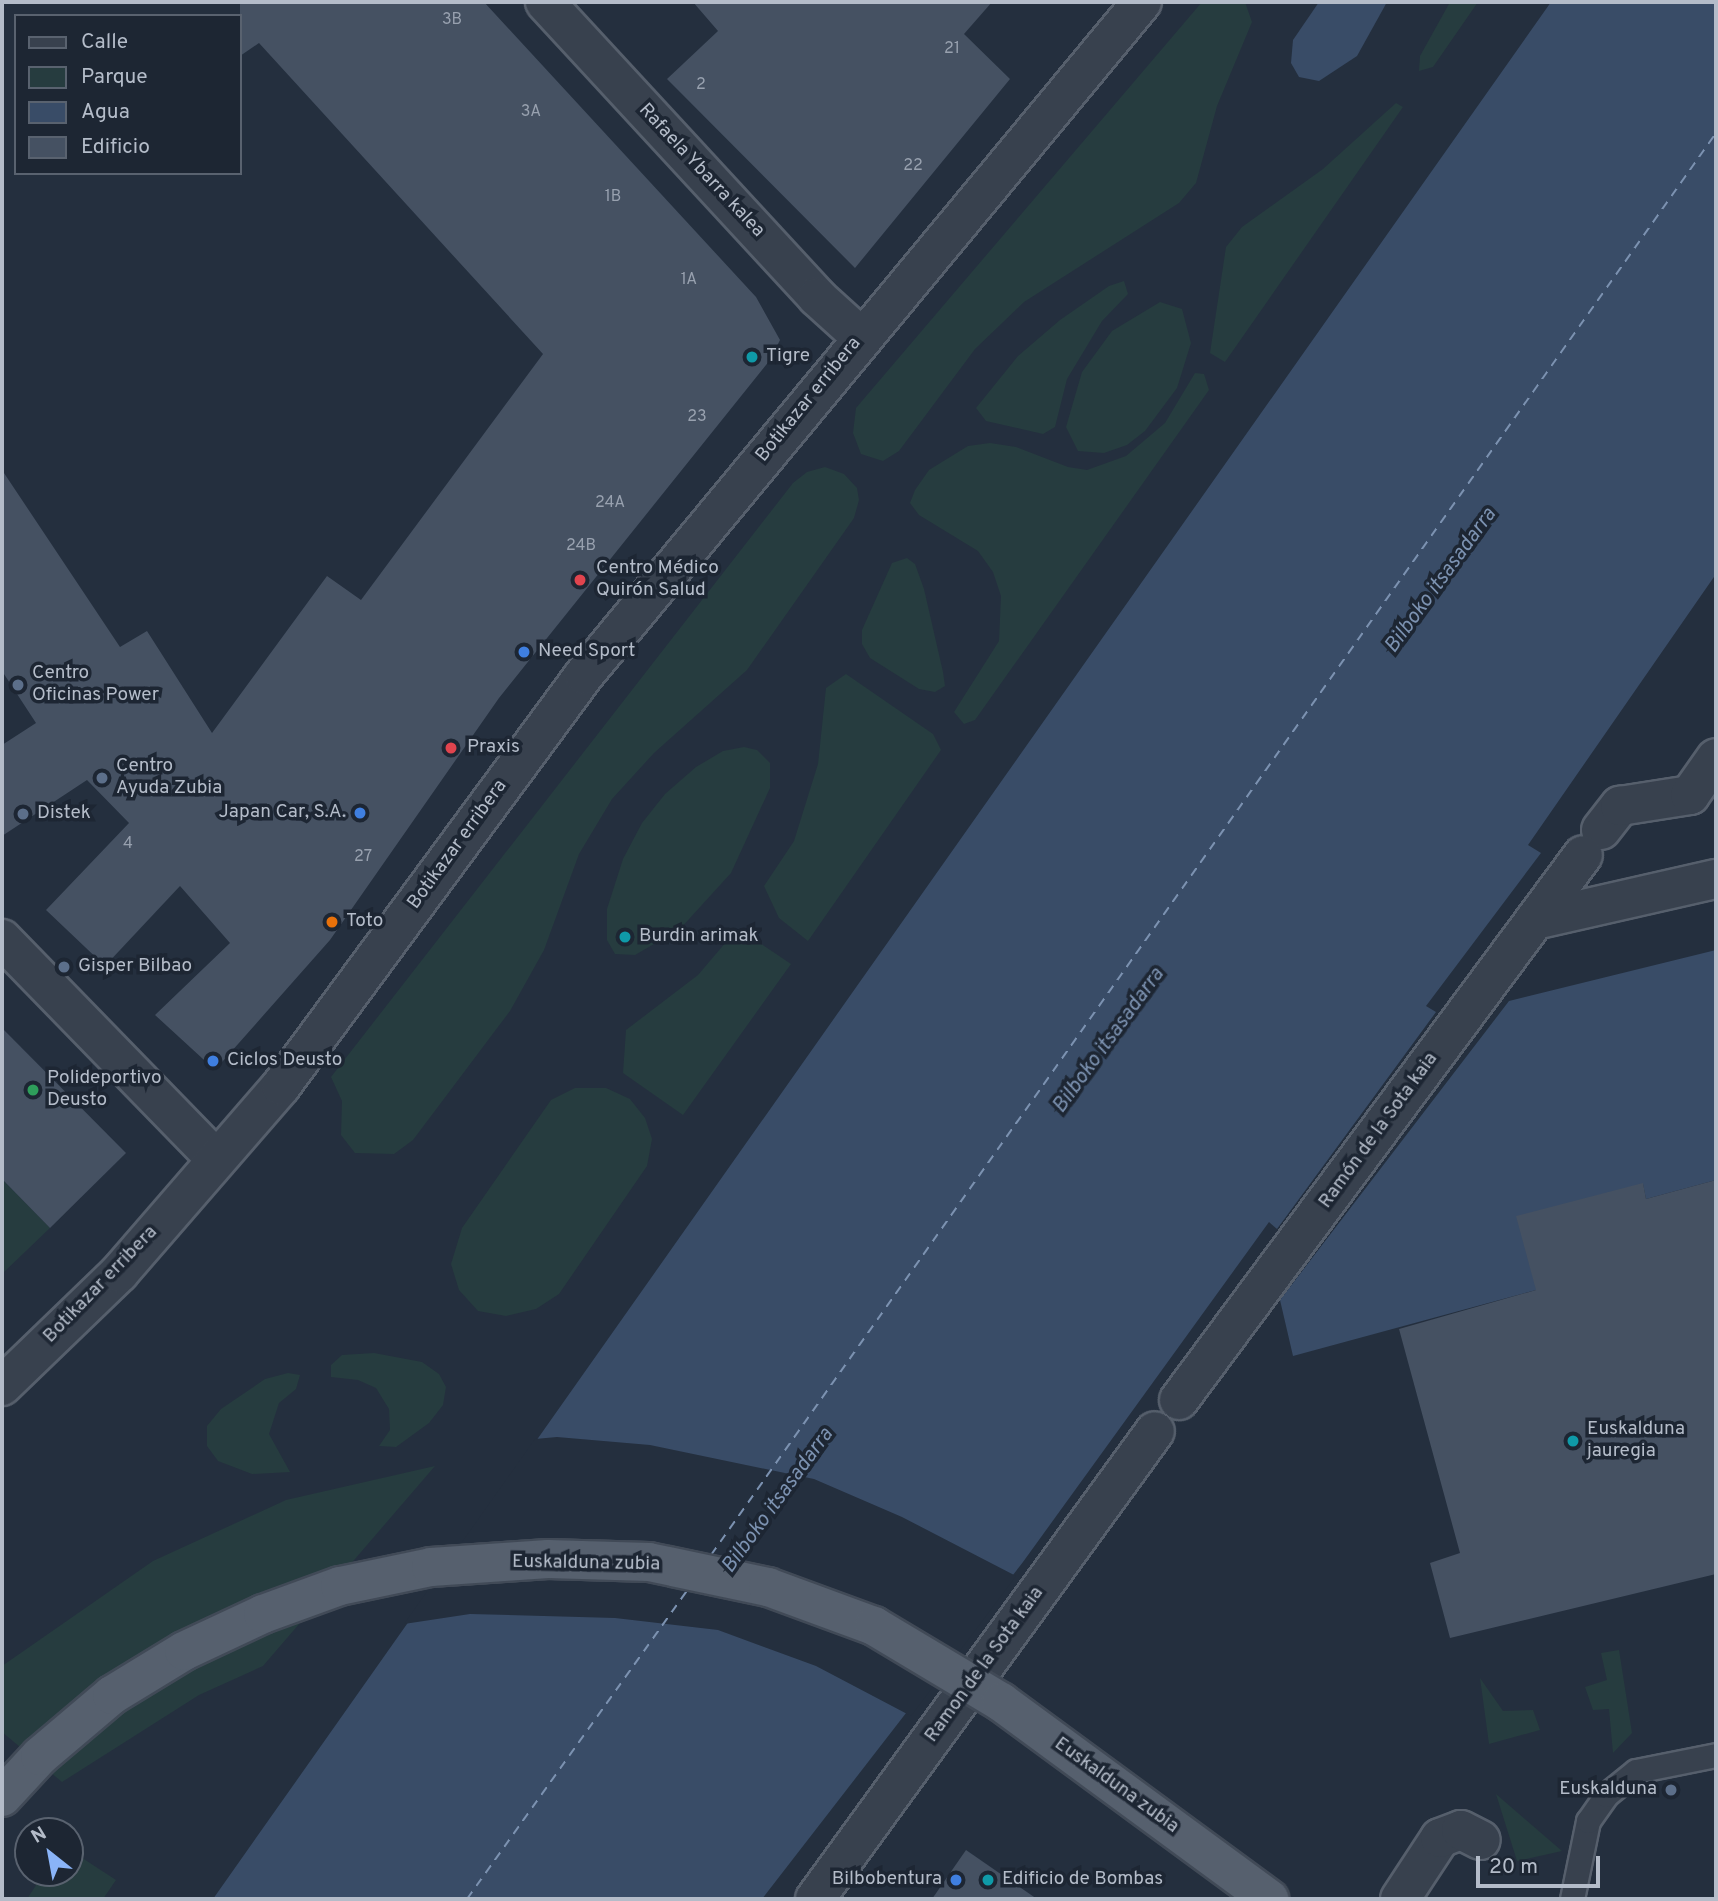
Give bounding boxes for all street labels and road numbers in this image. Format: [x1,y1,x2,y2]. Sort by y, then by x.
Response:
street label: Rafaela Ybarra kalea [633,99,769,243]
street label: Botikazar erribera [752,333,866,467]
street label: Botikazar erribera [403,776,513,914]
street label: Ramón de la Sota kaia [1315,1049,1443,1213]
street label: Botikazar erribera [39,1222,163,1348]
street label: Euskalduna zubia [512,1551,660,1577]
street label: Ramon de la Sota kaia [921,1583,1049,1747]
street label: Euskalduna zubia [1049,1733,1183,1839]

